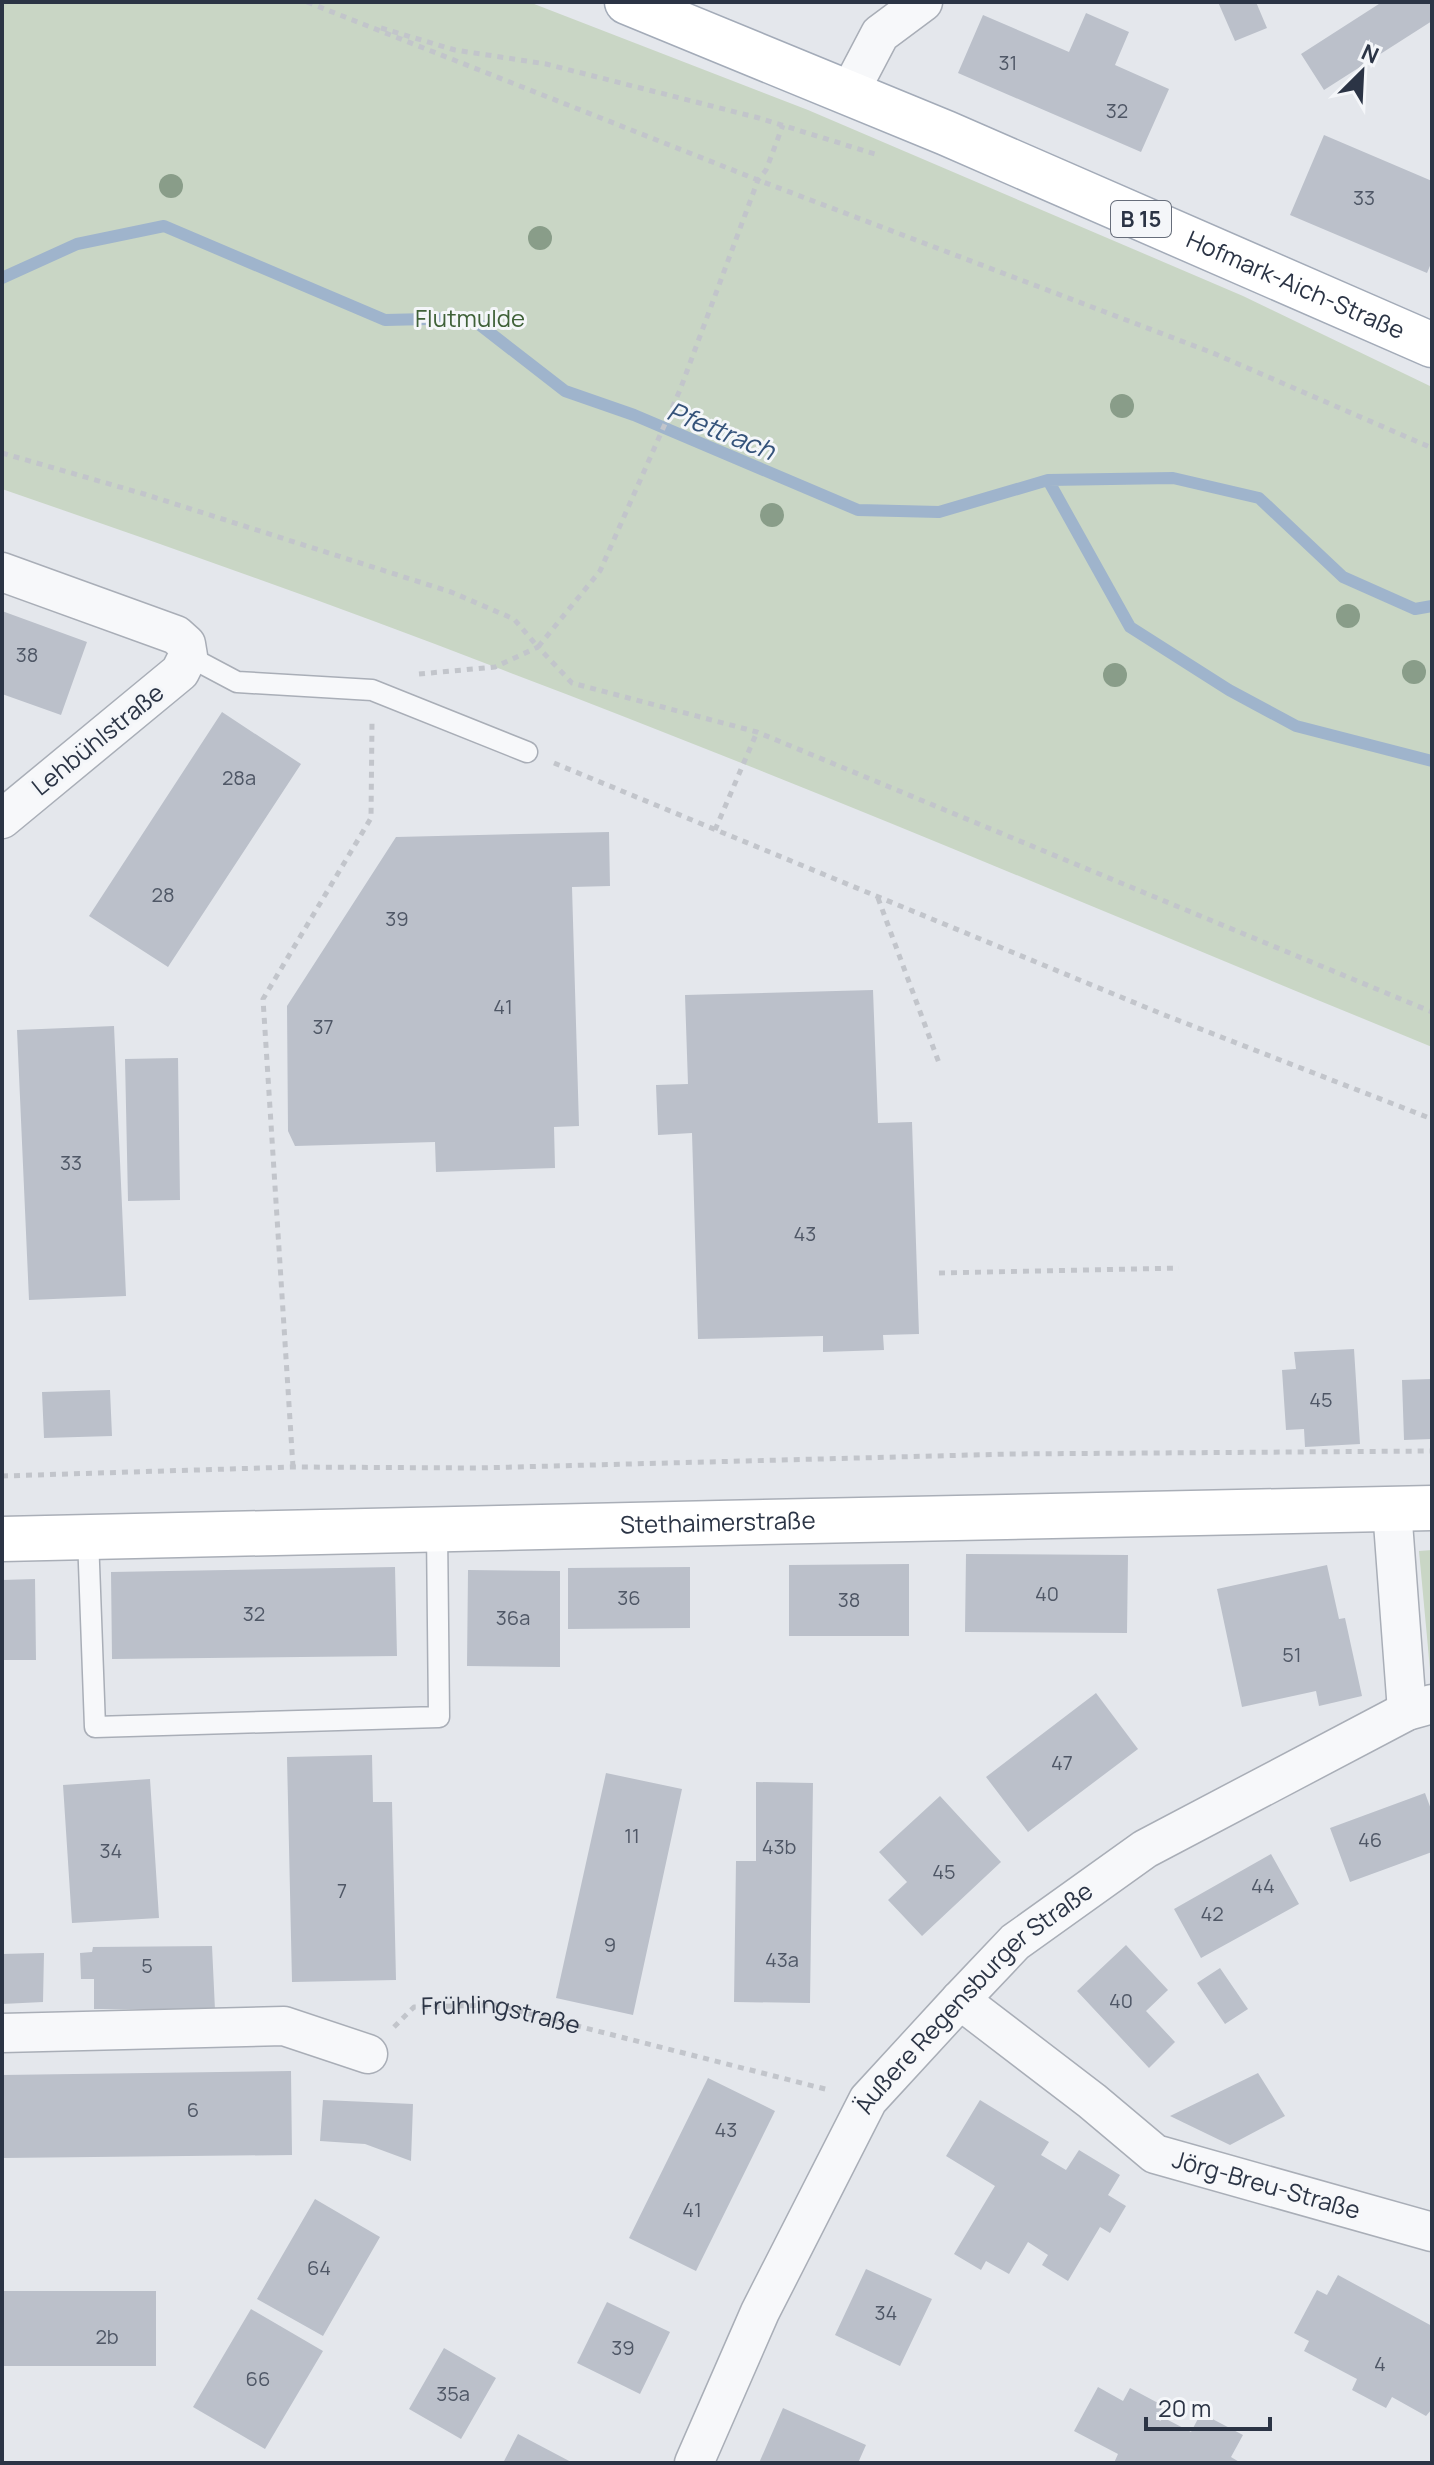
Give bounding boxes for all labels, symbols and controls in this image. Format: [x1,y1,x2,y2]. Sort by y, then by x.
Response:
north arrow [1322,32,1402,112]
text: N [1357,37,1383,71]
house number: 31 [999,49,1017,76]
house number: 32 [1106,97,1128,124]
house number: 33 [1353,184,1375,211]
road number: B 15 [1111,201,1171,237]
street label: Hofmark-Aich-Straße [1182,222,1410,346]
park label: Flutmulde [415,301,525,334]
water label: Pfettrach [662,392,782,469]
house number: 38 [16,641,38,668]
street label: Lehbühlstraße [24,675,170,802]
house number: 28a [222,764,256,791]
house number: 28 [151,881,175,908]
house number: 39 [385,905,409,932]
house number: 41 [493,993,513,1020]
house number: 37 [312,1013,334,1040]
house number: 33 [60,1149,82,1176]
house number: 43 [794,1220,816,1247]
house number: 45 [1309,1386,1333,1413]
street label: Stethaimerstraße [620,1503,816,1541]
house number: 40 [1035,1580,1059,1607]
house number: 36 [617,1584,641,1611]
house number: 38 [838,1586,860,1613]
house number: 32 [243,1600,265,1627]
house number: 36a [496,1604,530,1631]
house number: 51 [1282,1641,1302,1668]
house number: 47 [1051,1749,1073,1776]
house number: 11 [624,1822,640,1849]
house number: 46 [1358,1826,1382,1853]
house number: 43b [762,1833,796,1860]
house number: 34 [100,1837,122,1864]
house number: 45 [932,1858,956,1885]
house number: 44 [1251,1872,1275,1899]
street label: Äußere Regensburger Straße [846,1874,1099,2119]
house number: 7 [337,1877,347,1904]
house number: 42 [1200,1900,1224,1927]
house number: 9 [604,1931,616,1958]
house number: 43a [765,1946,799,1973]
house number: 5 [141,1952,153,1979]
street label: Frühlingstraße [421,1987,584,2041]
house number: 40 [1109,1987,1133,2014]
house number: 6 [187,2096,199,2123]
house number: 43 [715,2116,737,2143]
street label: Jörg-Breu-Straße [1169,2142,1364,2226]
house number: 41 [682,2196,702,2223]
house number: 64 [307,2254,331,2281]
house number: 34 [875,2299,897,2326]
house number: 2b [95,2323,119,2350]
house number: 39 [611,2334,635,2361]
house number: 4 [1374,2350,1386,2377]
house number: 66 [246,2365,270,2392]
house number: 35a [436,2380,470,2407]
scale bar [1146,2381,1270,2431]
text: 20 m [1158,2391,1211,2424]

